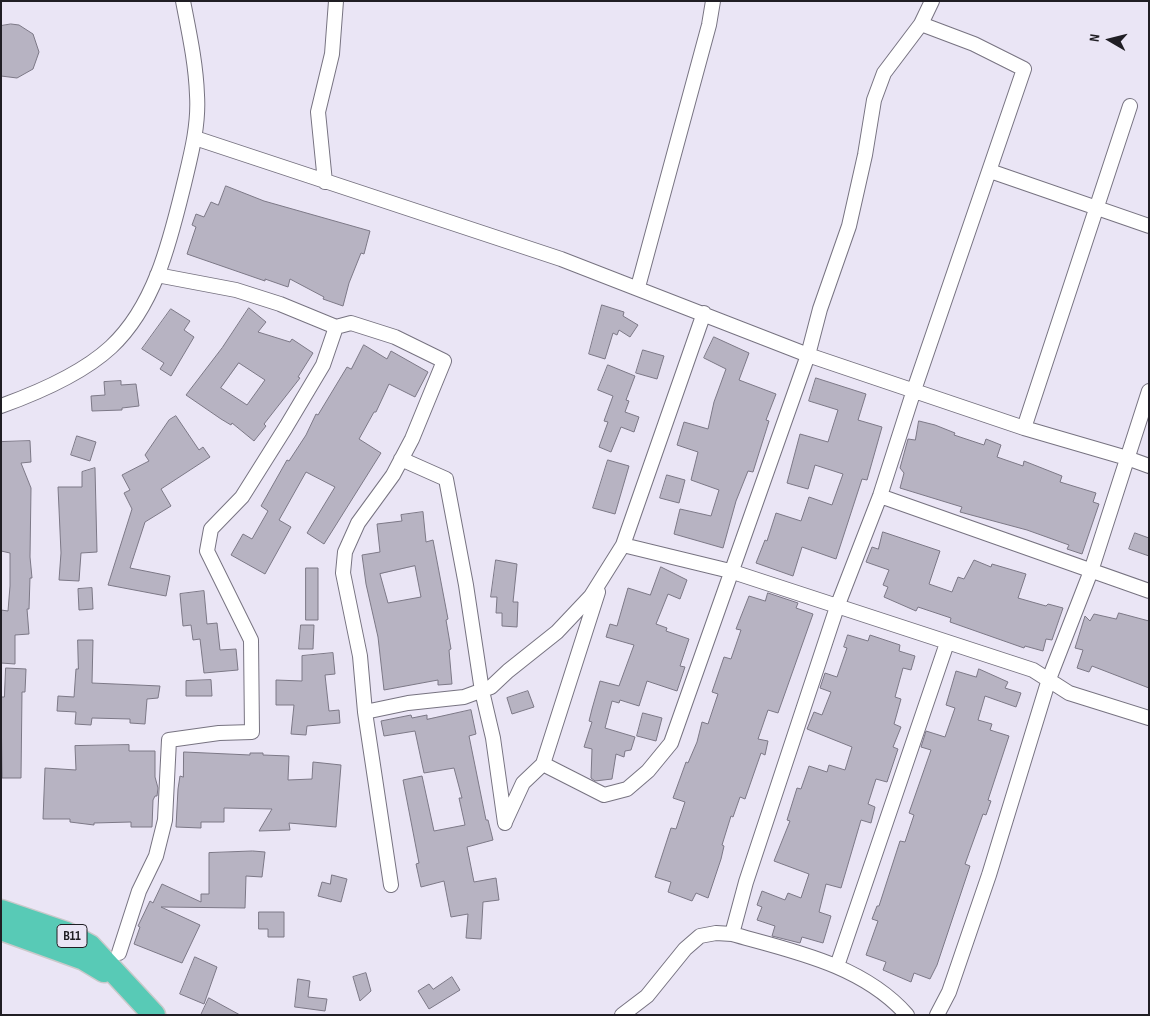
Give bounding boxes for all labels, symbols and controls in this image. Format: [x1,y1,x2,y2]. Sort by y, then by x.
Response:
north arrow [1085,15,1135,65]
text: N [1086,33,1104,43]
road number: B11 [57,924,87,948]

